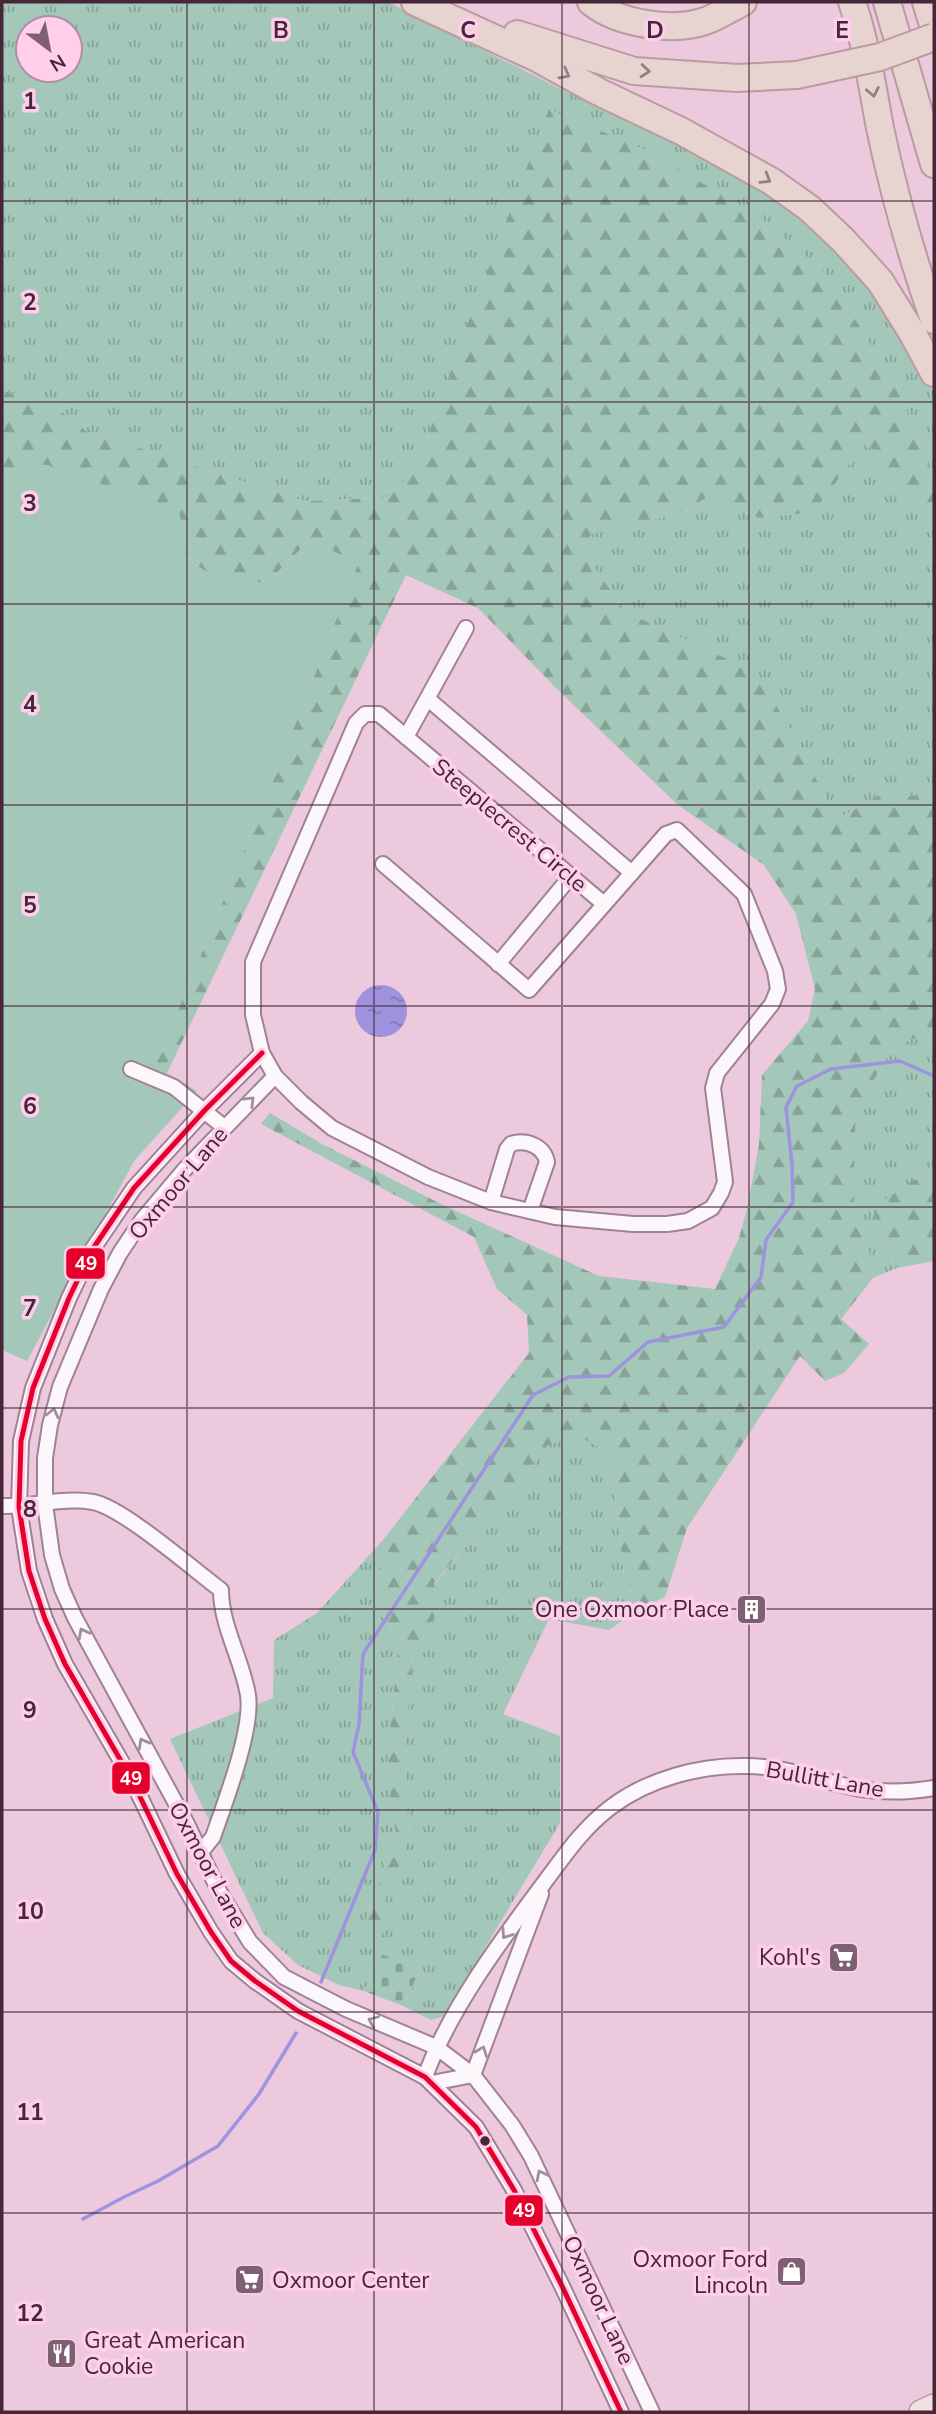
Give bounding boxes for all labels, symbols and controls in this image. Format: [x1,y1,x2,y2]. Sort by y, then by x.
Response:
north arrow [14,14,84,84]
text: B [273,15,289,46]
text: C [460,15,476,46]
text: D [646,15,664,46]
text: E [835,15,849,46]
text: N [45,48,70,77]
one-way arrow [639,63,650,78]
one-way arrow [557,65,570,79]
text: 1 [23,86,37,117]
one-way arrow [865,86,880,98]
one-way arrow [759,170,772,183]
text: 2 [23,287,37,318]
text: 3 [23,488,37,519]
text: 4 [23,689,37,720]
street label: Steeplecrest Circle [426,751,594,899]
text: 5 [23,890,37,921]
text: 6 [23,1091,37,1122]
one-way arrow [242,1097,255,1110]
street label: Oxmoor Lane [122,1120,235,1247]
line badge: 49 [65,1247,106,1280]
text: 49 [75,1251,97,1277]
text: 7 [23,1293,37,1324]
one-way arrow [45,1407,59,1419]
text: 8 [23,1494,37,1525]
building icon: One Oxmoor Place [735,1592,769,1626]
place label: One Oxmoor Place [535,1594,729,1625]
one-way arrow [78,1628,91,1641]
text: 9 [23,1695,37,1726]
one-way arrow [137,1737,151,1750]
street label: Bullitt Lane [764,1754,886,1805]
line badge: 49 [111,1761,151,1795]
text: 49 [120,1766,142,1792]
street label: Oxmoor Lane [161,1797,254,1934]
text: 10 [16,1896,44,1927]
one-way arrow [502,1926,514,1939]
supermarket icon: Kohl's [827,1940,861,1974]
place label: Kohl's [759,1942,821,1973]
one-way arrow [368,2015,380,2029]
one-way arrow [474,2046,488,2058]
text: 11 [16,2097,44,2128]
unlabelled marker [478,2134,492,2148]
one-way arrow [535,2170,549,2182]
line badge: 49 [504,2194,544,2227]
text: 49 [513,2198,535,2224]
street label: Oxmoor Lane [555,2231,642,2370]
place label: Oxmoor Ford Lincoln [632,2244,768,2301]
shop icon: Oxmoor Ford Lincoln [774,2255,808,2289]
supermarket icon: Oxmoor Center [232,2263,266,2297]
place label: Oxmoor Center [272,2265,430,2296]
text: 12 [16,2298,44,2329]
place label: Great American Cookie [84,2325,245,2382]
restaurant icon: Great American Cookie [44,2336,78,2370]

